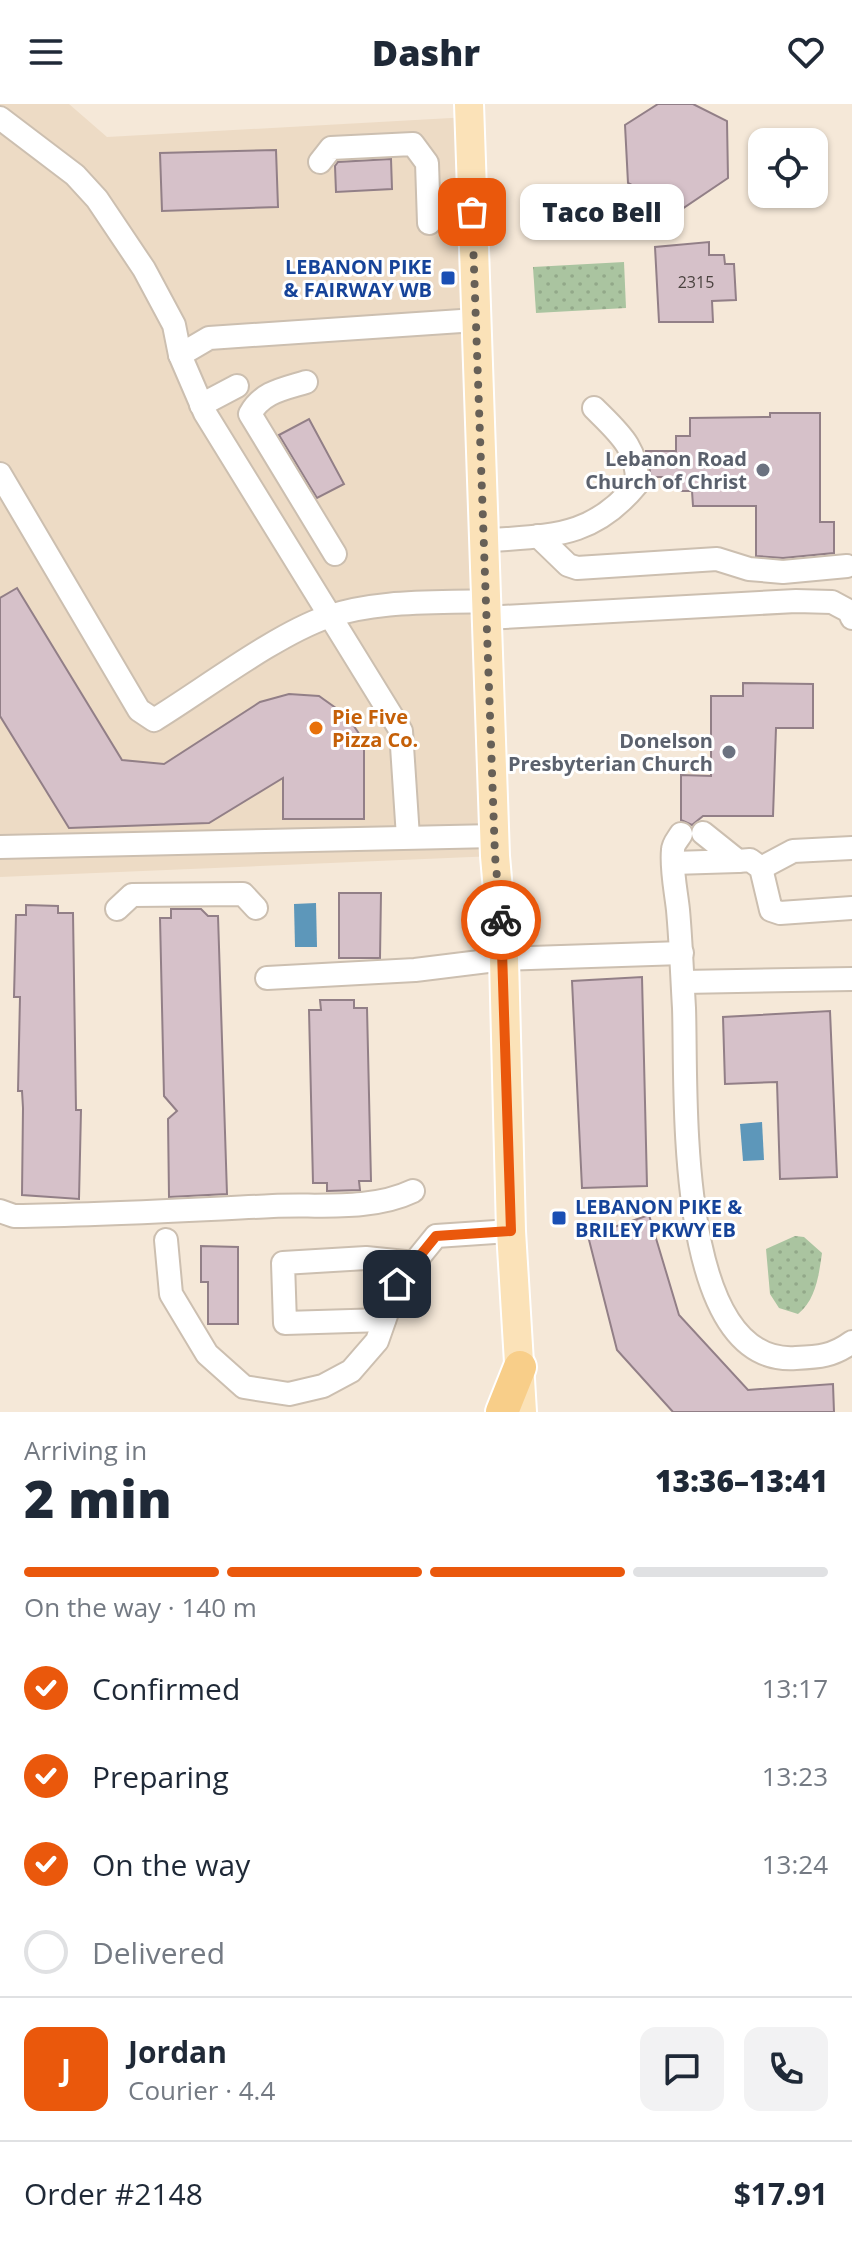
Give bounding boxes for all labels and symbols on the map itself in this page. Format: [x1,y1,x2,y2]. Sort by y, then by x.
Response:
pin [438,178,506,246]
callout: Taco Bell [520,184,684,240]
place label: LEBANON PIKE & FAIRWAY WB [284,253,432,303]
marker: LEBANON PIKE & FAIRWAY WB [439,269,457,287]
house number: 2315 [678,271,714,293]
place label: Lebanon Road Church of Christ [585,445,747,495]
marker: Lebanon Road Church of Christ [754,461,772,479]
place label: Pie Five Pizza Co. [332,703,418,753]
marker: Pie Five Pizza Co. [307,719,325,737]
place label: Donelson Presbyterian Church [508,727,713,777]
marker: Donelson Presbyterian Church [720,743,738,761]
courier [461,880,541,960]
place label: LEBANON PIKE & BRILEY PKWY EB [575,1193,742,1243]
marker: LEBANON PIKE & BRILEY PKWY EB [550,1209,568,1227]
pin [363,1250,431,1318]

